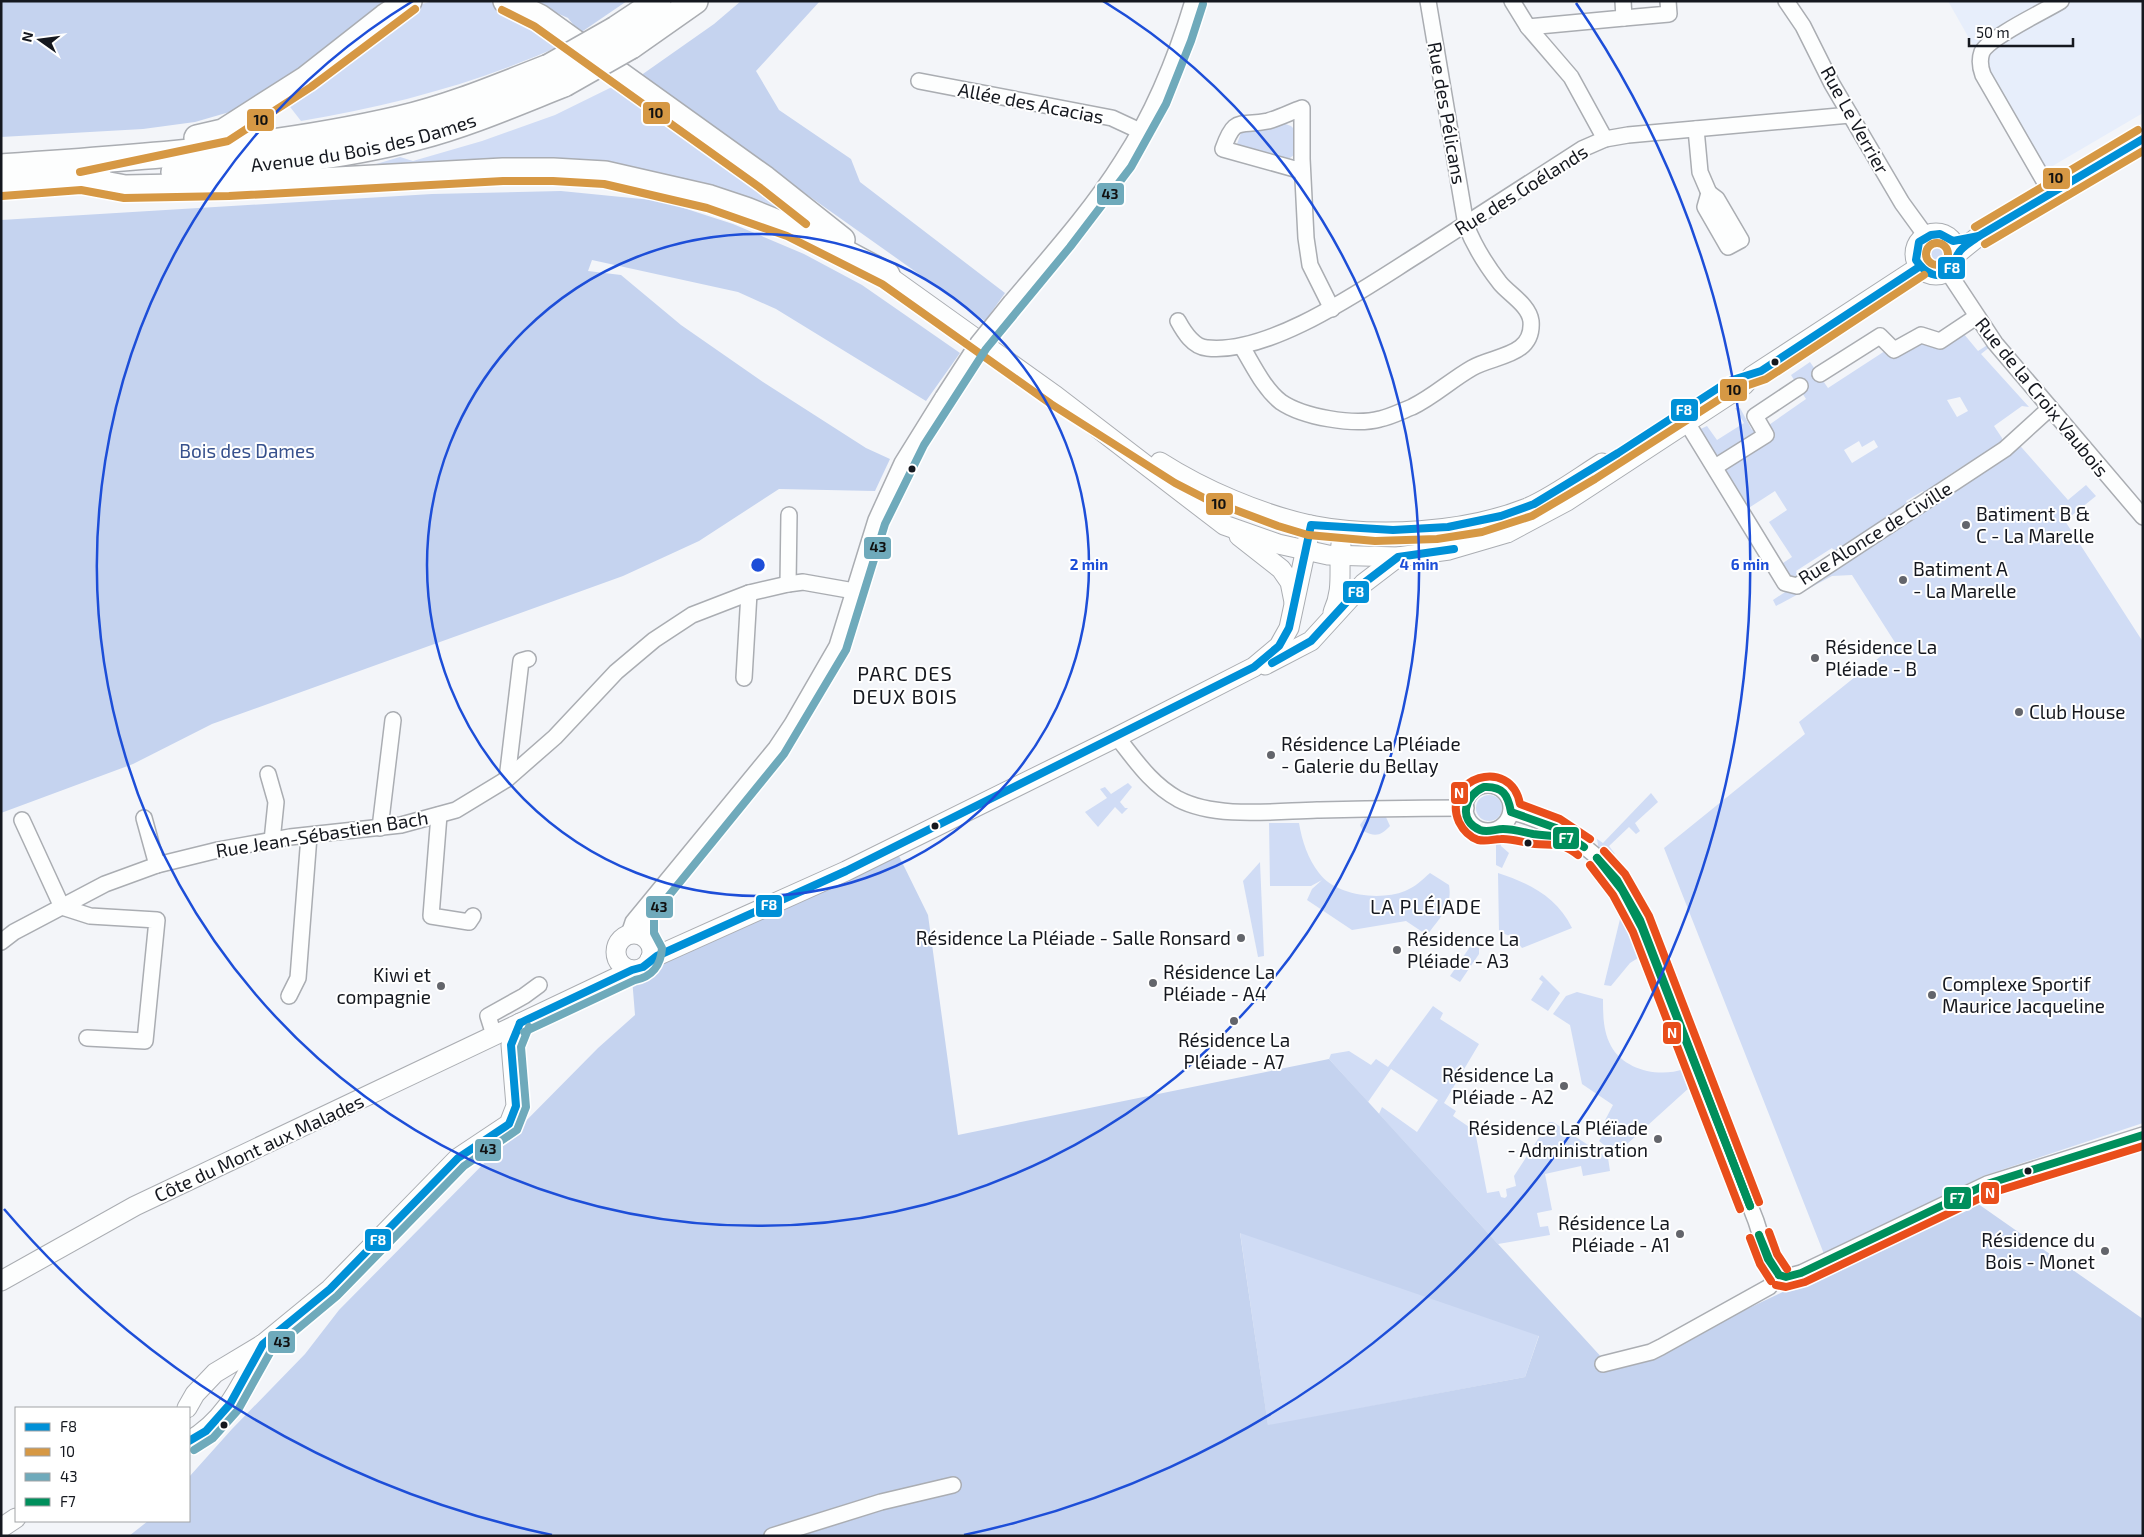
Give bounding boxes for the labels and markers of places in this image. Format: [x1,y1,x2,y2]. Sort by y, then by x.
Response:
unlabelled marker [1770,357,1780,367]
unlabelled marker [907,464,917,474]
place label: Batiment B & C - La Marelle [1976,502,2094,547]
marker: Batiment B & C - La Marelle [1960,519,1972,531]
centre of rings [749,556,767,574]
place label: Batiment A - La Marelle [1913,557,2016,602]
marker: Batiment A - La Marelle [1897,574,1909,586]
place label: Résidence La Pléiade - B [1825,635,1937,680]
marker: Résidence La Pléiade - B [1809,652,1821,664]
place label: Club House [2029,700,2126,723]
marker: Club House [2013,706,2025,718]
place label: Résidence La Pléiade - Galerie du Bellay [1281,732,1461,777]
marker: Résidence La Pléiade - Galerie du Bellay [1265,749,1277,761]
unlabelled marker [930,821,940,831]
unlabelled marker [1523,838,1533,848]
place label: Résidence La Pléiade - Salle Ronsard [916,926,1231,949]
place label: Résidence La Pléiade - A3 [1407,927,1519,972]
marker: Résidence La Pléiade - Salle Ronsard [1235,932,1247,944]
marker: Résidence La Pléiade - A3 [1391,944,1403,956]
place label: Résidence La Pléiade - A4 [1163,960,1275,1005]
place label: Kiwi et compagnie [336,963,431,1008]
place label: Complexe Sportif Maurice Jacqueline [1942,972,2105,1017]
marker: Résidence La Pléiade - A4 [1147,977,1159,989]
marker: Kiwi et compagnie [435,980,447,992]
marker: Complexe Sportif Maurice Jacqueline [1926,989,1938,1001]
marker: Résidence La Pléiade - A7 [1228,1015,1240,1027]
place label: Résidence La Pléiade - A7 [1178,1028,1290,1073]
place label: Résidence La Pléiade - A2 [1442,1063,1554,1108]
marker: Résidence La Pléiade - A2 [1558,1080,1570,1092]
place label: Résidence La Pléïade - Administration [1468,1116,1648,1161]
marker: Résidence La Pléïade - Administration [1652,1133,1664,1145]
unlabelled marker [2023,1166,2033,1176]
place label: Résidence La Pléiade - A1 [1558,1211,1670,1256]
marker: Résidence La Pléiade - A1 [1674,1228,1686,1240]
place label: Résidence du Bois - Monet [1981,1228,2095,1273]
marker: Résidence du Bois - Monet [2099,1245,2111,1257]
unlabelled marker [219,1420,229,1430]

